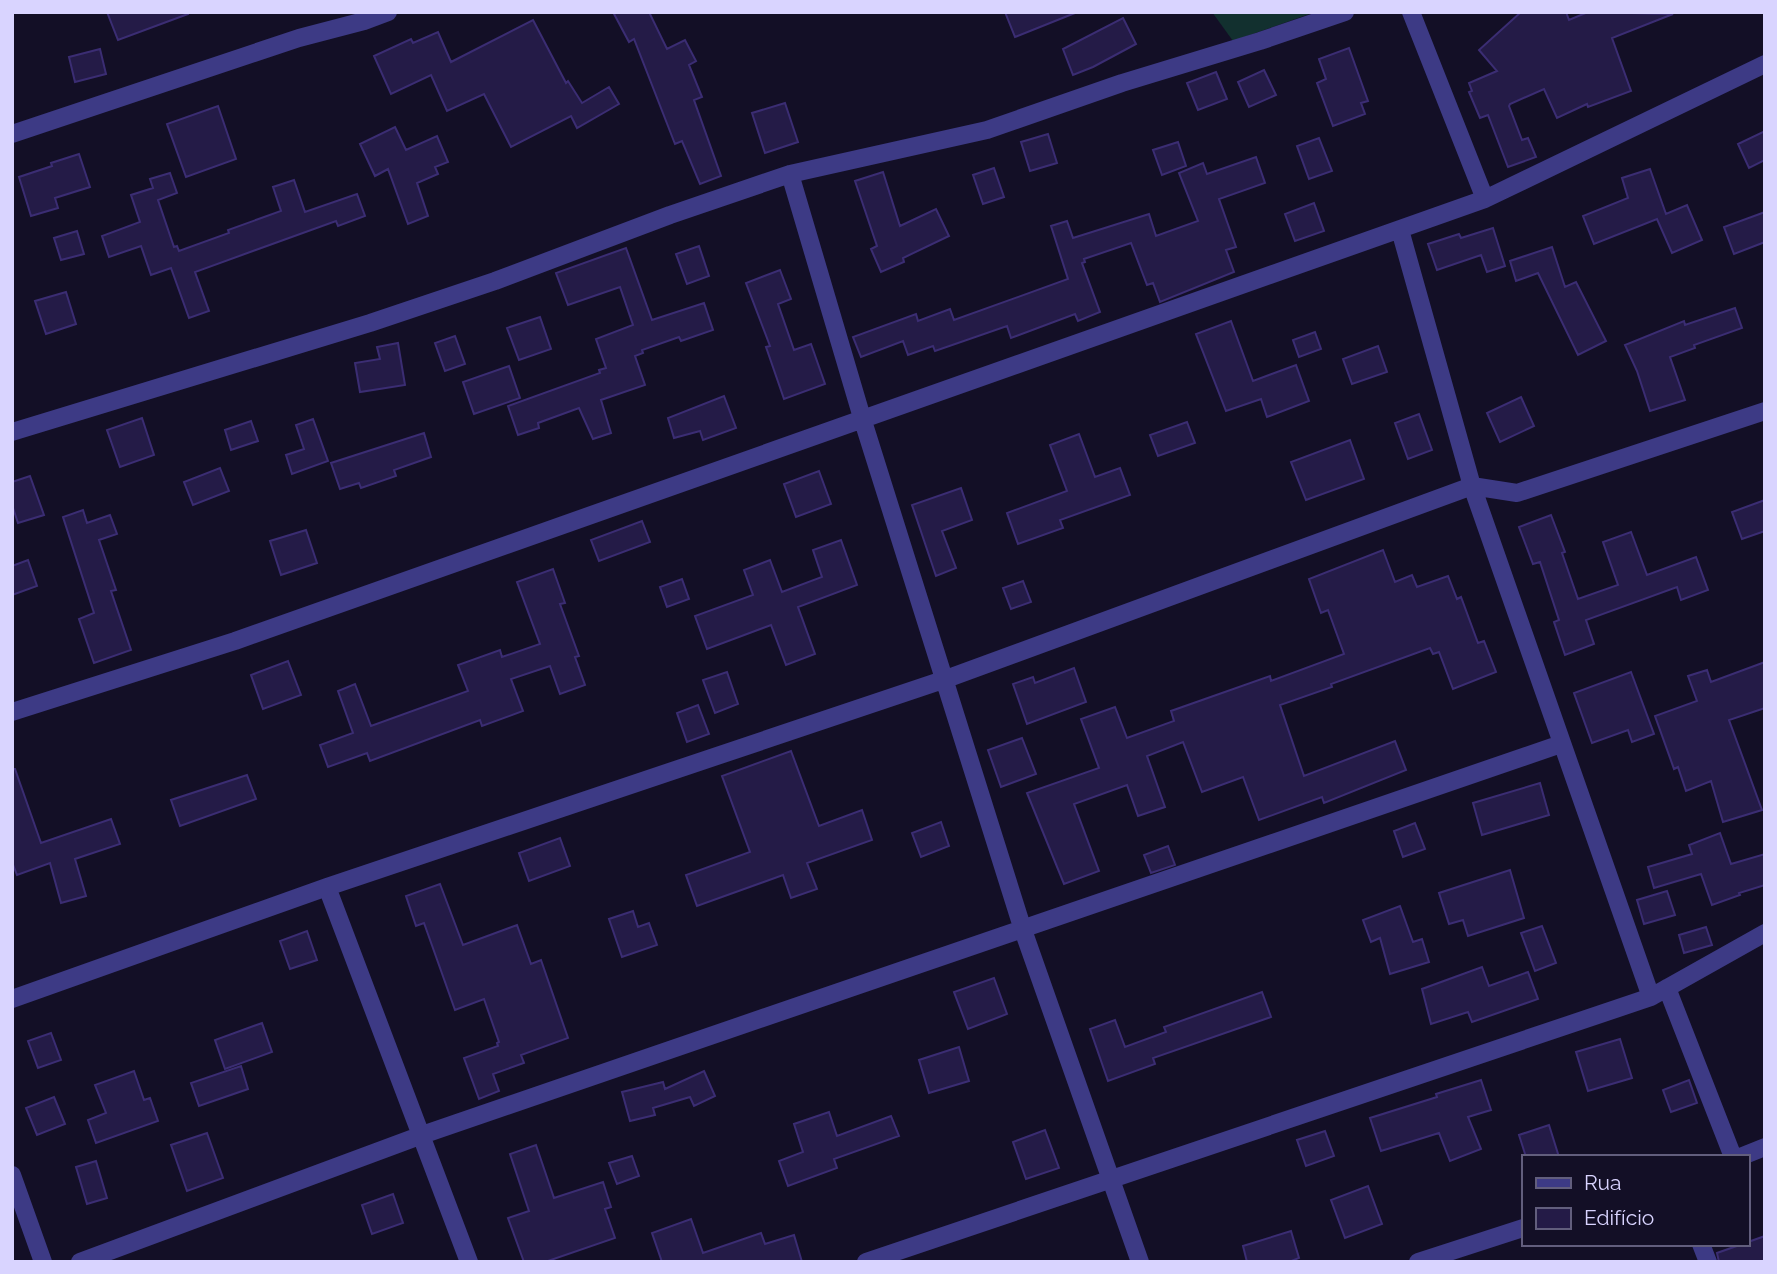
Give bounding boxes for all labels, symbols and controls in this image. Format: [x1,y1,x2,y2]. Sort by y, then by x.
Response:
legend [1522,1155,1749,1246]
text: Rua [1584,1170,1621,1195]
text: Edifício [1584,1205,1654,1230]

